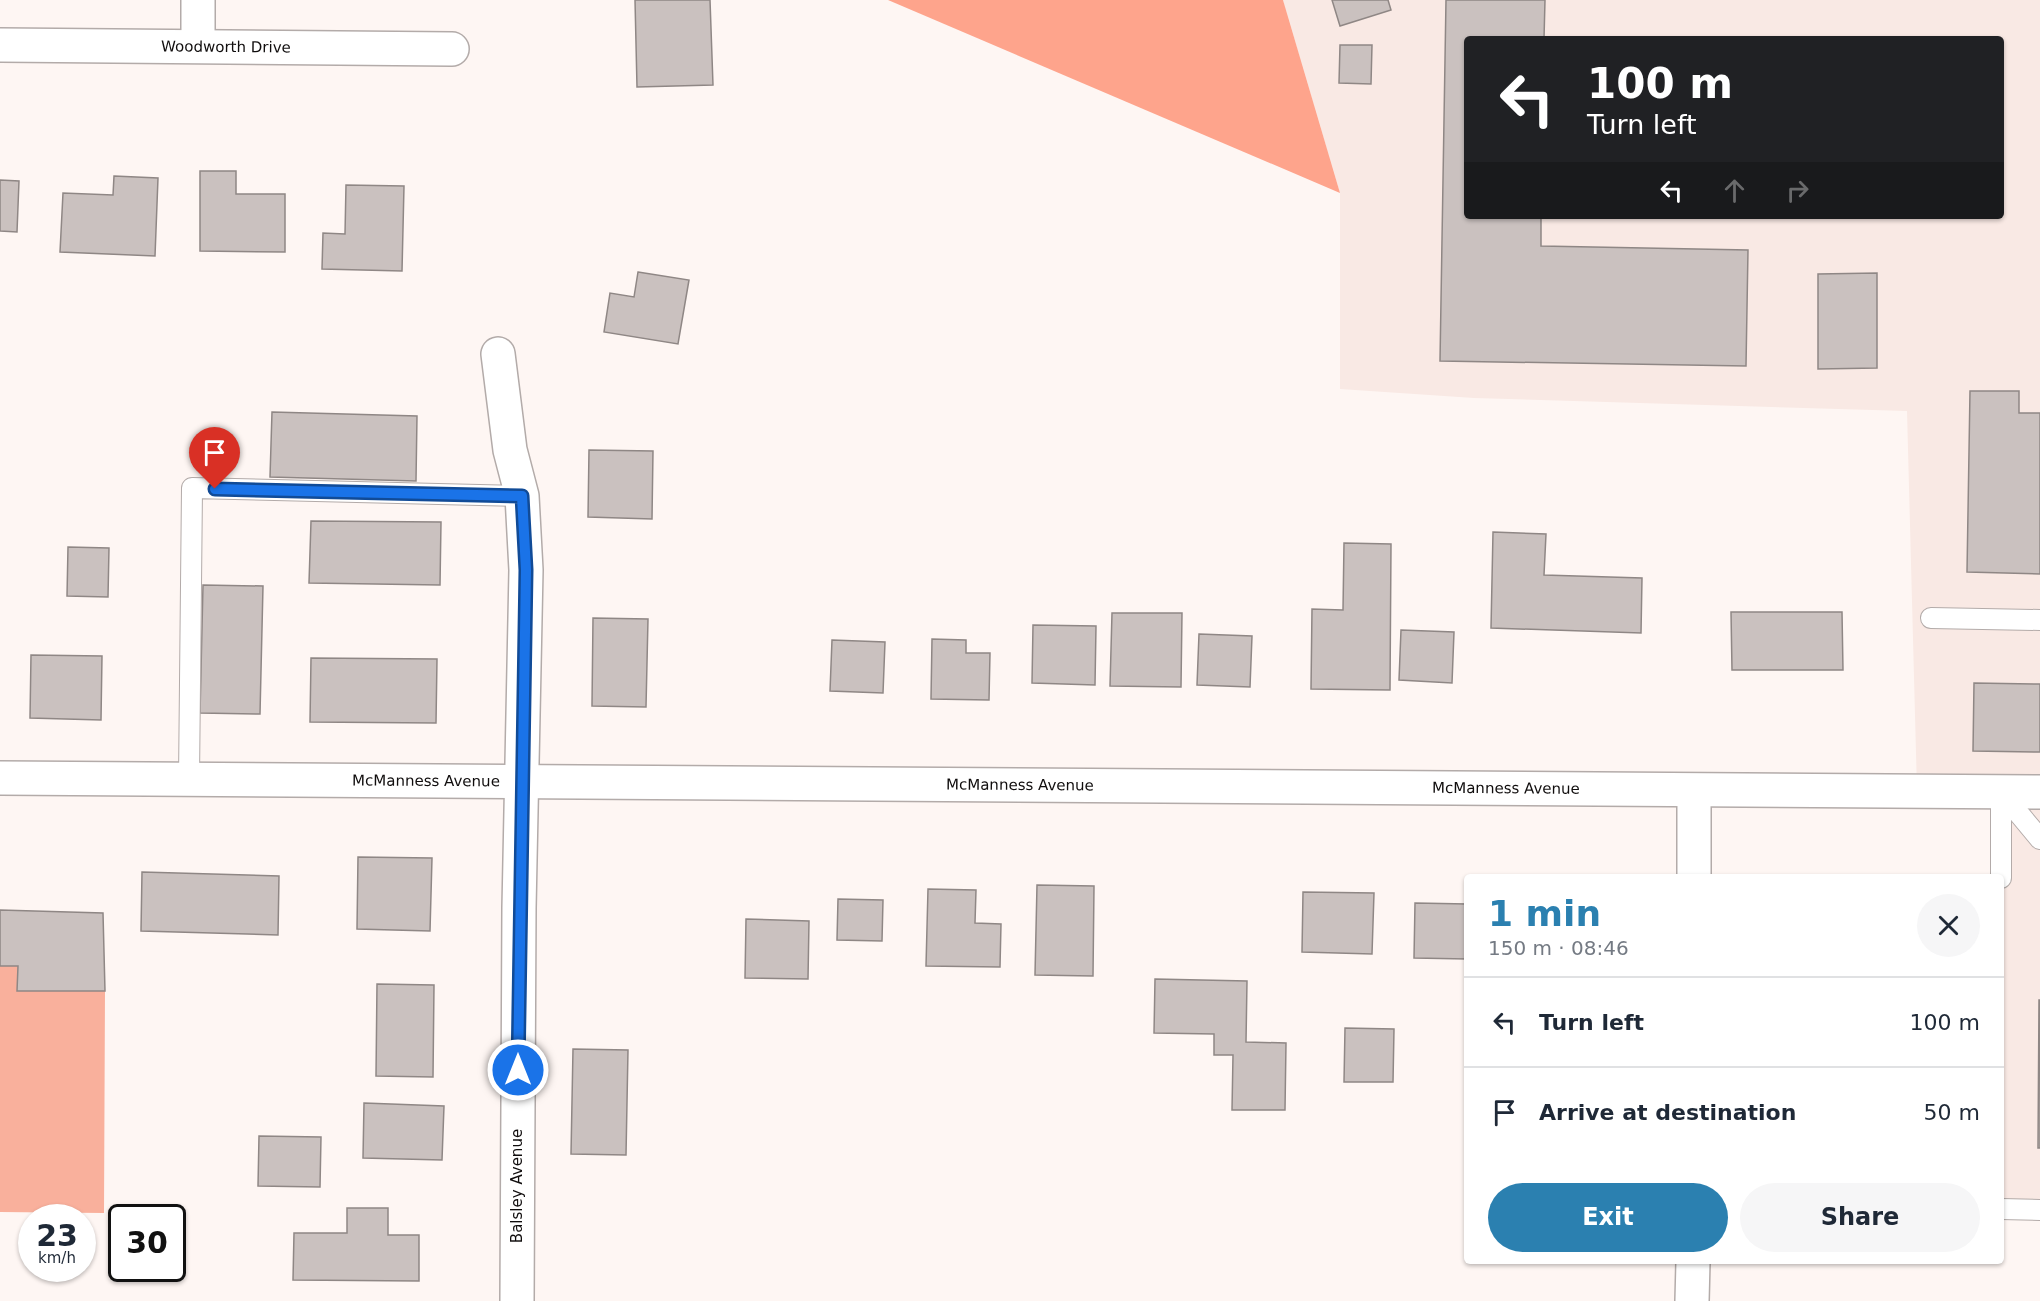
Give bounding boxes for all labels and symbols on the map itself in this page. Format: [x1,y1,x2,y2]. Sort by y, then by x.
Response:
street label: Woodworth Drive [161,37,291,57]
pin [189,427,240,489]
street label: McManness Avenue [352,771,500,790]
street label: McManness Avenue [946,775,1094,795]
street label: McManness Avenue [1432,779,1580,798]
position arrow [486,1038,550,1102]
street label: Balsley Avenue [508,1129,526,1243]
speed limit sign: 30 [108,1204,186,1282]

